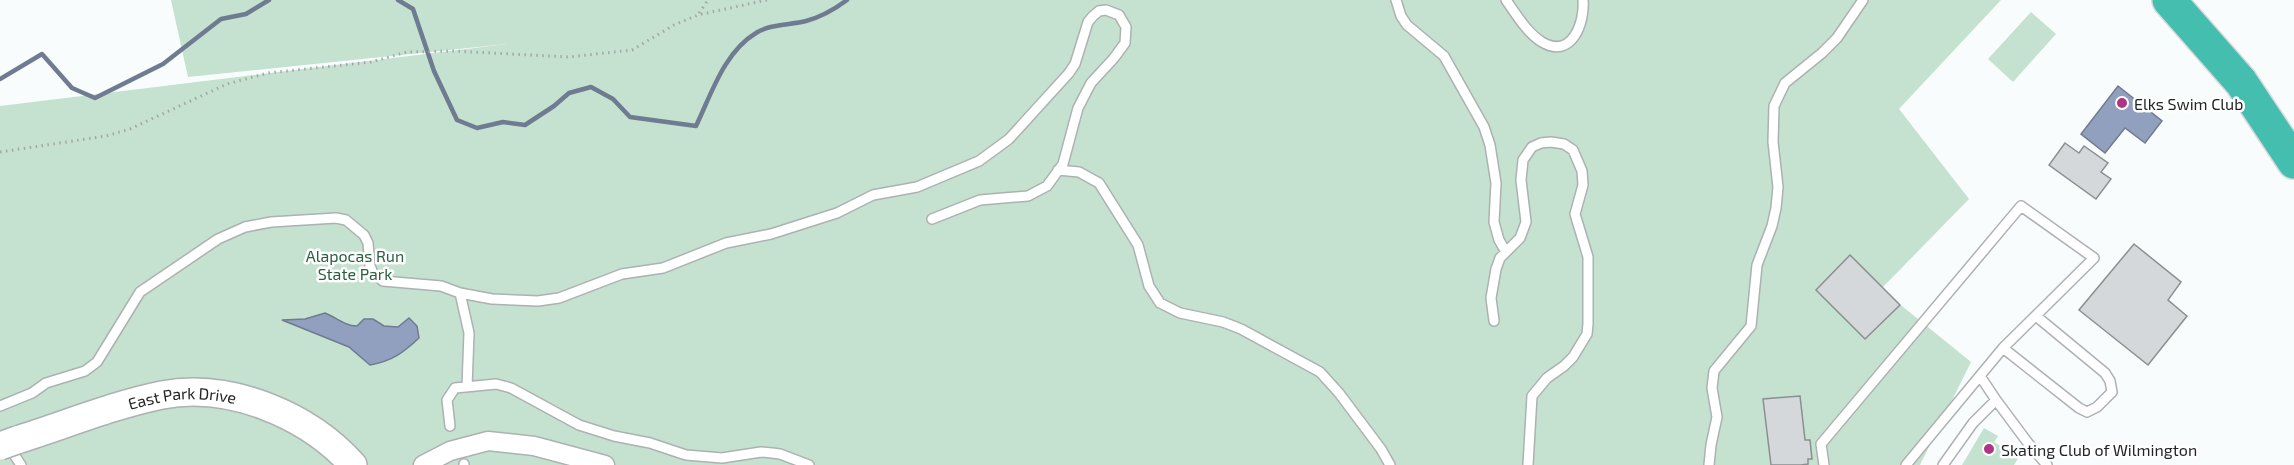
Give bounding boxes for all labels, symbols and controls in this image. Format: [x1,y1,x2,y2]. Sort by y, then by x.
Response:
place label: Elks Swim Club [2134,94,2243,113]
marker: Elks Swim Club [2115,96,2129,110]
park label: Alapocas Run State Park [306,246,404,283]
street label: East Park Drive [126,383,238,412]
place label: Skating Club of Wilmington [2001,440,2197,459]
marker: Skating Club of Wilmington [1982,442,1996,456]

